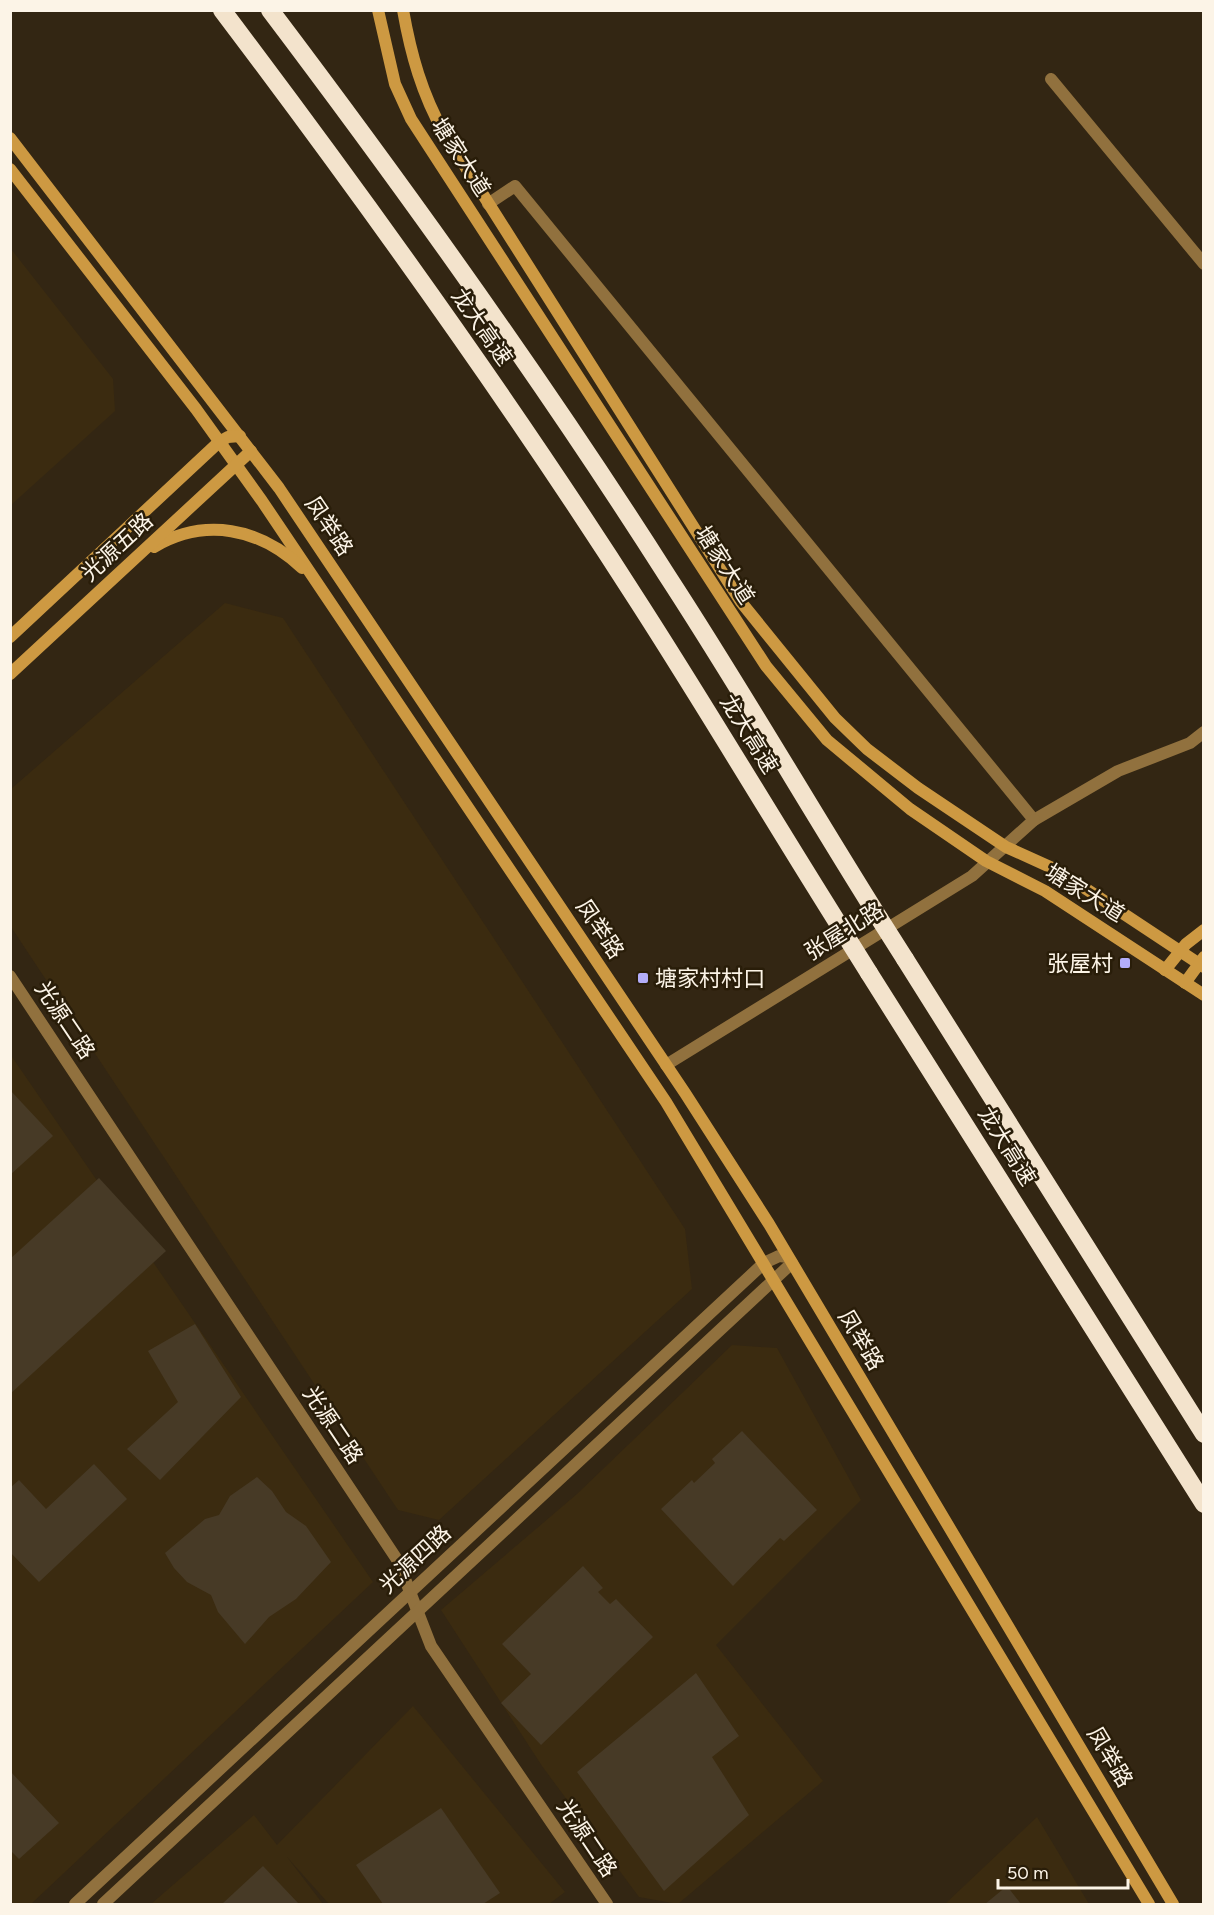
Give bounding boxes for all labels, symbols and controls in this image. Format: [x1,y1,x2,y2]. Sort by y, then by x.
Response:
street label: 塘家大道 [426,113,496,201]
street label: 龙大高速 [446,283,518,371]
street label: 凤举路 [299,491,359,561]
street label: 光源五路 [76,507,158,587]
street label: 塘家大道 [690,521,760,609]
street label: 龙大高速 [714,690,784,778]
street label: 塘家大道 [1041,858,1129,928]
street label: 凤举路 [570,894,630,964]
street label: 张屋北路 [800,896,888,966]
place label: 张屋村 [1047,950,1113,977]
marker: 张屋村 [1118,956,1132,970]
place label: 塘家村村口 [655,965,765,992]
marker: 塘家村村口 [636,971,650,985]
street label: 光源二路 [29,976,101,1064]
street label: 龙大高速 [972,1102,1042,1190]
street label: 凤举路 [832,1305,890,1375]
street label: 光源二路 [297,1381,369,1469]
street label: 光源四路 [374,1519,456,1599]
street label: 凤举路 [1081,1722,1139,1792]
street label: 光源二路 [551,1794,623,1882]
scale bar [998,1852,1128,1890]
text: 50 m [1007,1862,1049,1884]

